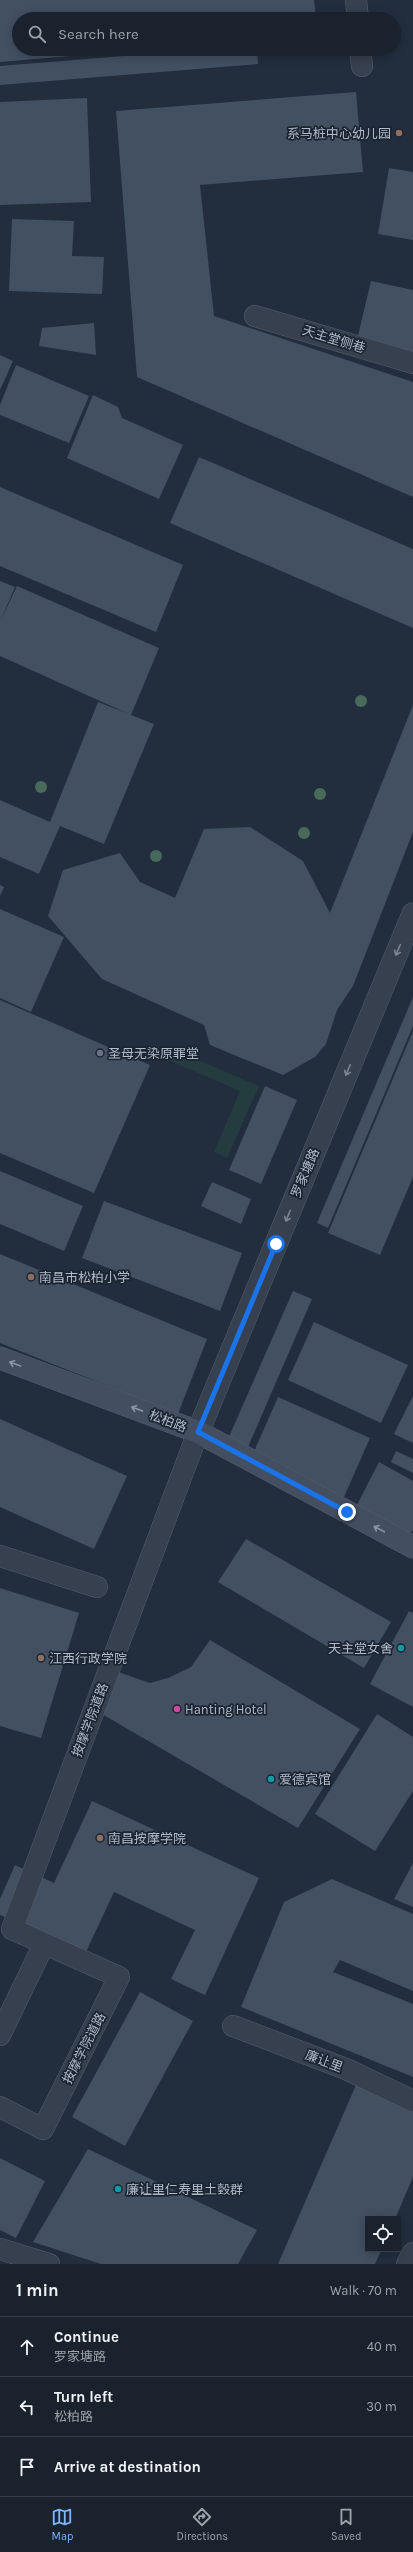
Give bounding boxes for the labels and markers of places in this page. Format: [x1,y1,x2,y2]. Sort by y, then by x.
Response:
place label: 系马桩中心幼儿园 [287,126,391,141]
marker: 系马桩中心幼儿园 [394,128,404,138]
place label: 圣母无染原罪堂 [108,1046,199,1061]
marker: 圣母无染原罪堂 [95,1048,105,1058]
place label: 南昌市松柏小学 [39,1270,130,1285]
marker: 南昌市松柏小学 [26,1272,36,1282]
place label: 天主堂女舍 [328,1641,393,1656]
marker: 天主堂女舍 [396,1643,406,1653]
place label: 江西行政学院 [49,1651,127,1666]
marker: 江西行政学院 [36,1653,46,1663]
place label: Hanting Hotel [185,1702,267,1717]
marker: Hanting Hotel [172,1704,182,1714]
place label: 爱德宾馆 [279,1772,331,1787]
marker: 爱德宾馆 [266,1774,276,1784]
place label: 南昌按摩学院 [108,1831,186,1846]
marker: 南昌按摩学院 [95,1833,105,1843]
place label: 廉让里仁寿里土㲄群 [126,2182,243,2197]
marker: 廉让里仁寿里土㲄群 [113,2184,123,2194]

